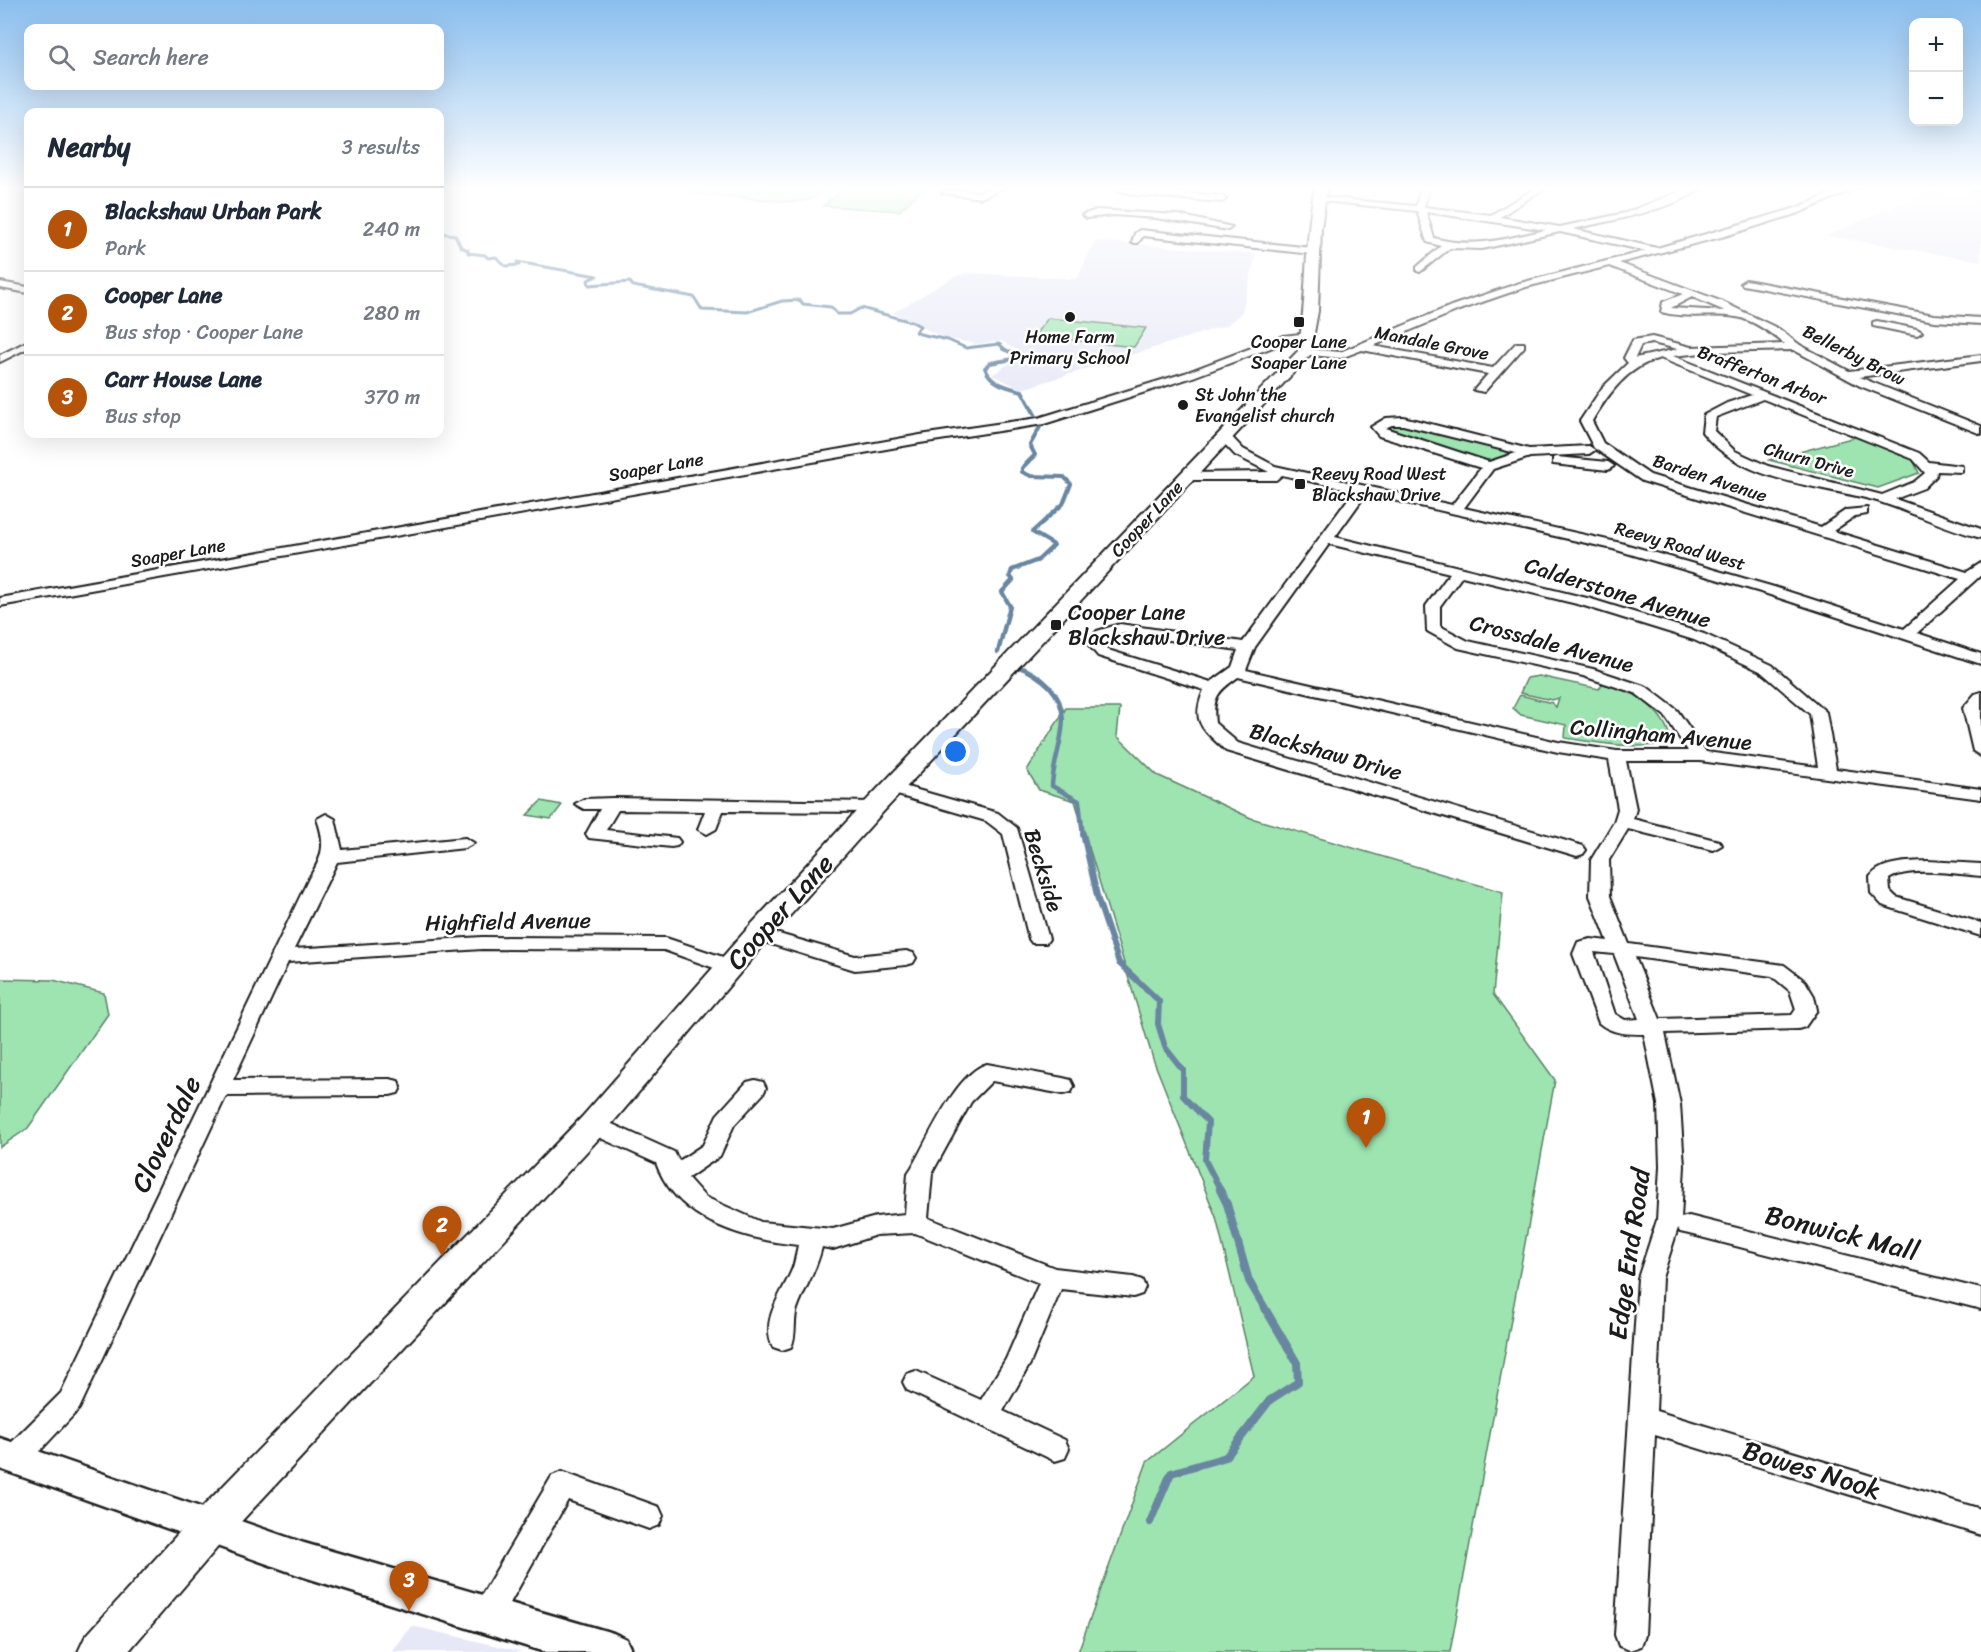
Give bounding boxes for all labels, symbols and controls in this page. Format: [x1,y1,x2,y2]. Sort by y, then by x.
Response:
map controls [1909,18,1963,126]
button: + [1909,18,1963,72]
search box [24,24,444,90]
text: Search here [93,38,209,77]
icon: search [45,41,78,74]
button: − [1909,72,1963,126]
text: Nearby [48,124,130,170]
text: 3 results [342,130,420,165]
text: Blackshaw Urban Park [105,192,322,231]
text: 1 [63,212,72,247]
text: 240 m [363,212,420,247]
text: Park [105,231,146,266]
text: Cooper Lane [105,276,223,315]
text: 2 [62,296,73,331]
text: 280 m [363,296,420,331]
marker: Home Farm Primary School [1063,310,1077,324]
text: Bus stop · Cooper Lane [105,315,303,350]
marker: Cooper Lane Soaper Lane [1292,315,1306,329]
street label: Bellerby Brow [1797,315,1912,395]
street label: Mandale Grove [1372,316,1492,370]
place label: Home Farm Primary School [1010,321,1131,374]
place label: Cooper Lane Soaper Lane [1251,326,1347,379]
street label: Brafferton Arbor [1693,336,1833,415]
text: Carr House Lane [105,360,262,399]
place label: St John the Evangelist church [1195,379,1335,432]
text: 3 [62,380,73,415]
text: 370 m [364,380,420,415]
marker: St John the Evangelist church [1176,398,1190,412]
text: Bus stop [105,399,181,434]
street label: Churn Drive [1760,433,1858,487]
street label: Soaper Lane [606,443,706,491]
street label: Barden Avenue [1649,444,1771,512]
place label: Reevy Road West Blackshaw Drive [1312,458,1447,511]
street label: Cooper Lane [1103,473,1191,565]
marker: Reevy Road West Blackshaw Drive [1293,477,1307,491]
street label: Reevy Road West [1611,512,1749,580]
street label: Soaper Lane [128,529,228,577]
street label: Calderstone Avenue [1520,546,1716,639]
place label: Cooper Lane Blackshaw Drive [1068,593,1225,657]
street label: Crossdale Avenue [1465,603,1639,684]
marker: Cooper Lane Blackshaw Drive [1049,618,1063,632]
street label: Collingham Avenue [1569,707,1754,762]
street label: Blackshaw Drive [1245,711,1407,792]
your location [941,737,970,766]
street label: Beckside [1012,824,1075,917]
street label: Cooper Lane [714,842,846,982]
street label: Highfield Avenue [425,901,591,942]
street label: Cloverdale [117,1067,215,1201]
pin: 1 [1346,1098,1386,1148]
street label: Edge End Road [1593,1163,1665,1343]
street label: Bonwick Mall [1760,1191,1925,1276]
pin: 2 [422,1206,462,1256]
street label: Bowes Nook [1737,1426,1887,1514]
pin: 3 [390,1562,428,1611]

